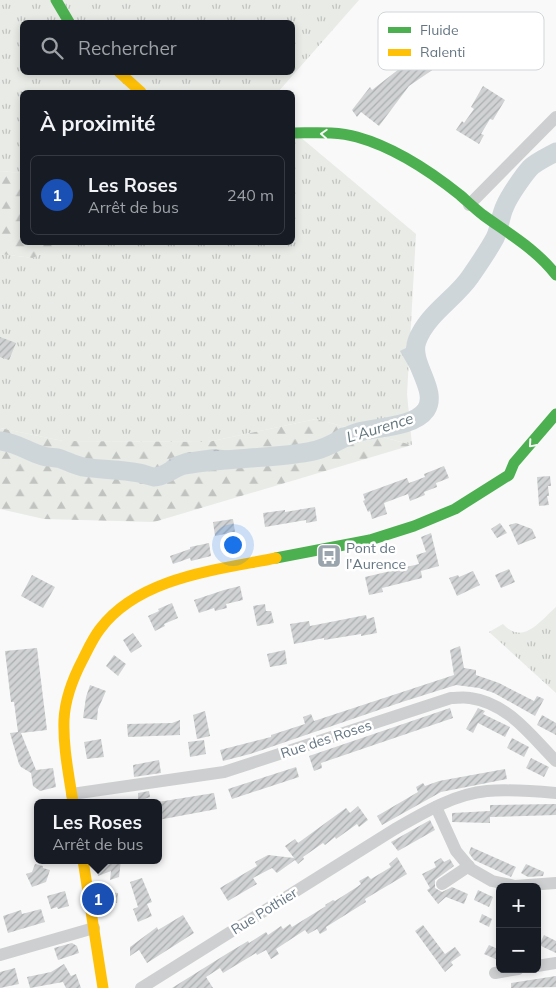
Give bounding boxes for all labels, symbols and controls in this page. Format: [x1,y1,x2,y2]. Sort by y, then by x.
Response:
legend [378,12,544,70]
search box [20,20,295,75]
text: Fluide [420,21,459,39]
icon: search [38,34,66,62]
text: Rechercher [78,36,177,60]
text: Ralenti [420,43,465,61]
text: À proximité [40,110,156,136]
one-way arrow [320,128,328,139]
text: Les Roses [88,173,177,197]
text: 1 [52,185,62,205]
text: 240 m [227,185,274,205]
text: Arrêt de bus [88,197,179,217]
water label: L'Aurence [344,408,416,447]
one-way arrow [528,439,537,448]
your location [220,532,246,558]
place label: Pont de l'Aurence [346,539,406,573]
bus stop icon: Pont de l'Aurence [316,543,342,569]
street label: Rue des Roses [278,716,374,762]
popup [34,799,162,864]
text: Les Roses [53,810,142,834]
text: Arrêt de bus [53,834,144,854]
pin: 1 [82,880,114,918]
street label: Rue Pothier [227,883,301,938]
map controls [496,883,541,973]
button: + [496,883,541,928]
button: − [496,928,541,973]

